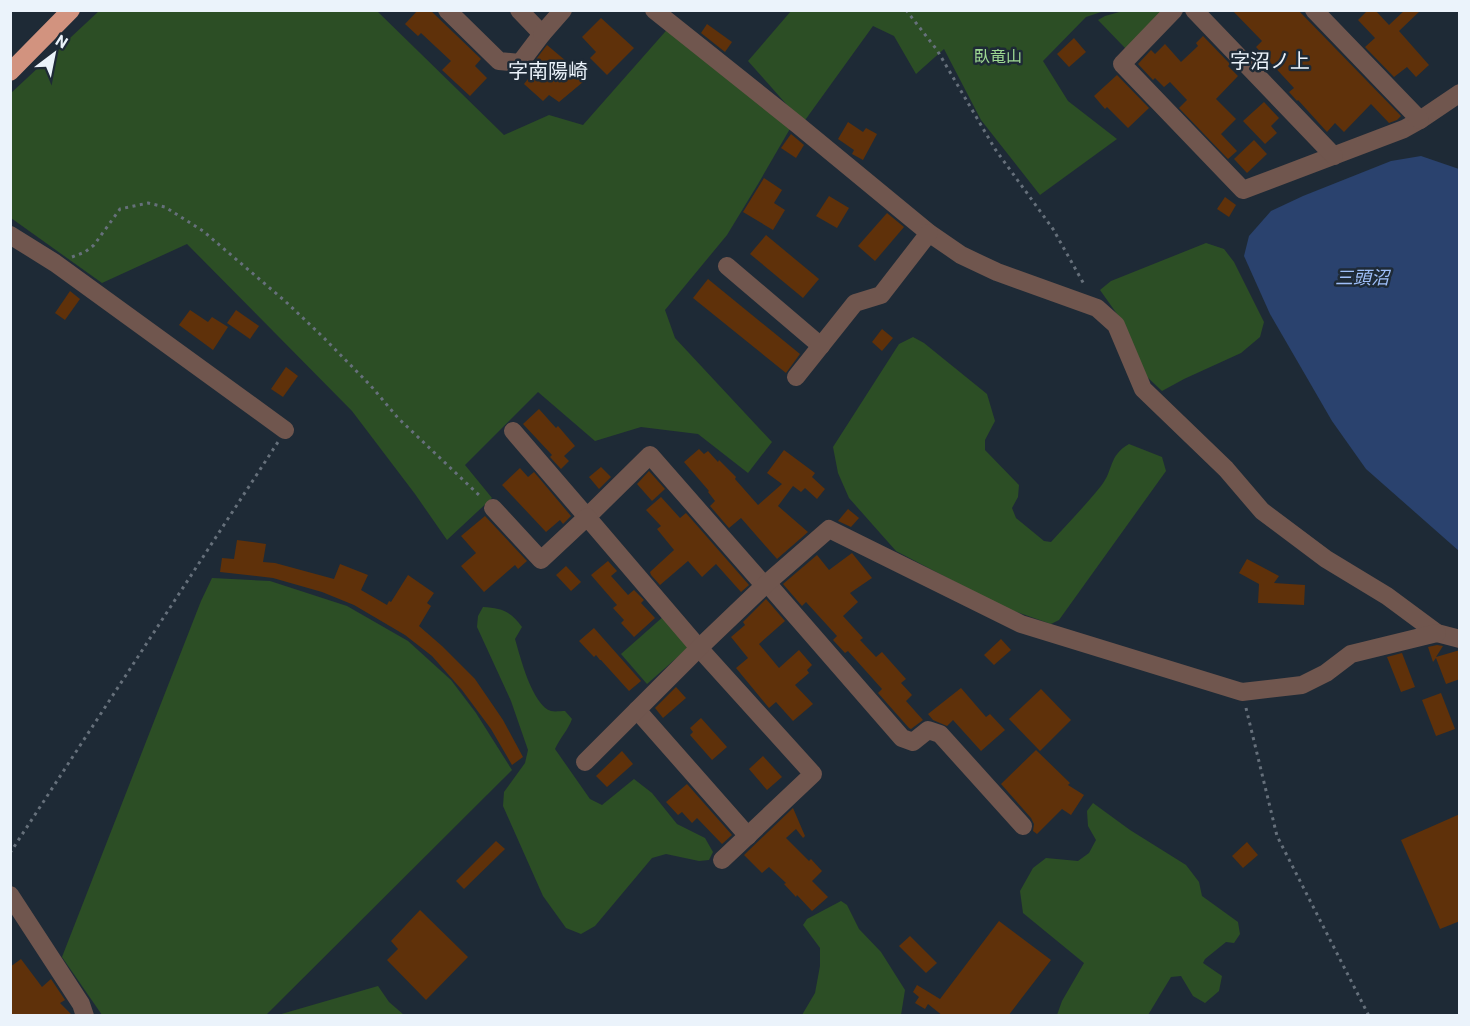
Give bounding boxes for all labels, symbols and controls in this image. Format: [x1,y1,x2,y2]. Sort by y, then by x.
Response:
north arrow [24,24,84,84]
text: N [53,30,72,52]
park label: 臥竜山 [974,46,1022,65]
district label: 字沼ノ上 [1230,48,1310,72]
district label: 字南陽崎 [508,58,588,82]
water label: 三頭沼 [1335,266,1392,288]

